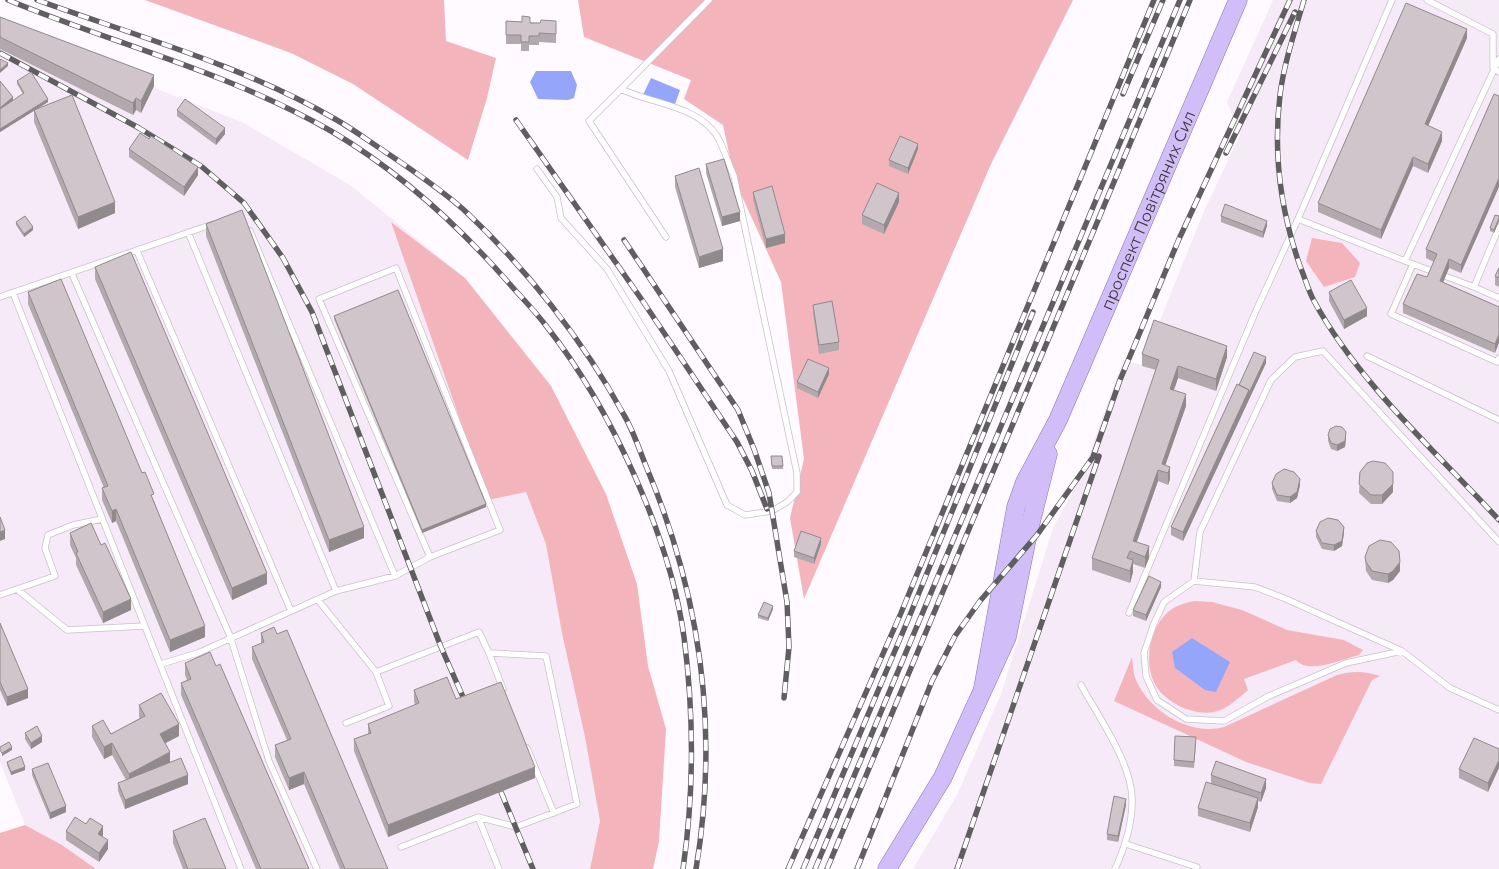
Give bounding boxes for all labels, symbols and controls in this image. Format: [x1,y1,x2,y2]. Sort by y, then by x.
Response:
street label: проспект Повітряних Сил [1097,108,1199,313]

